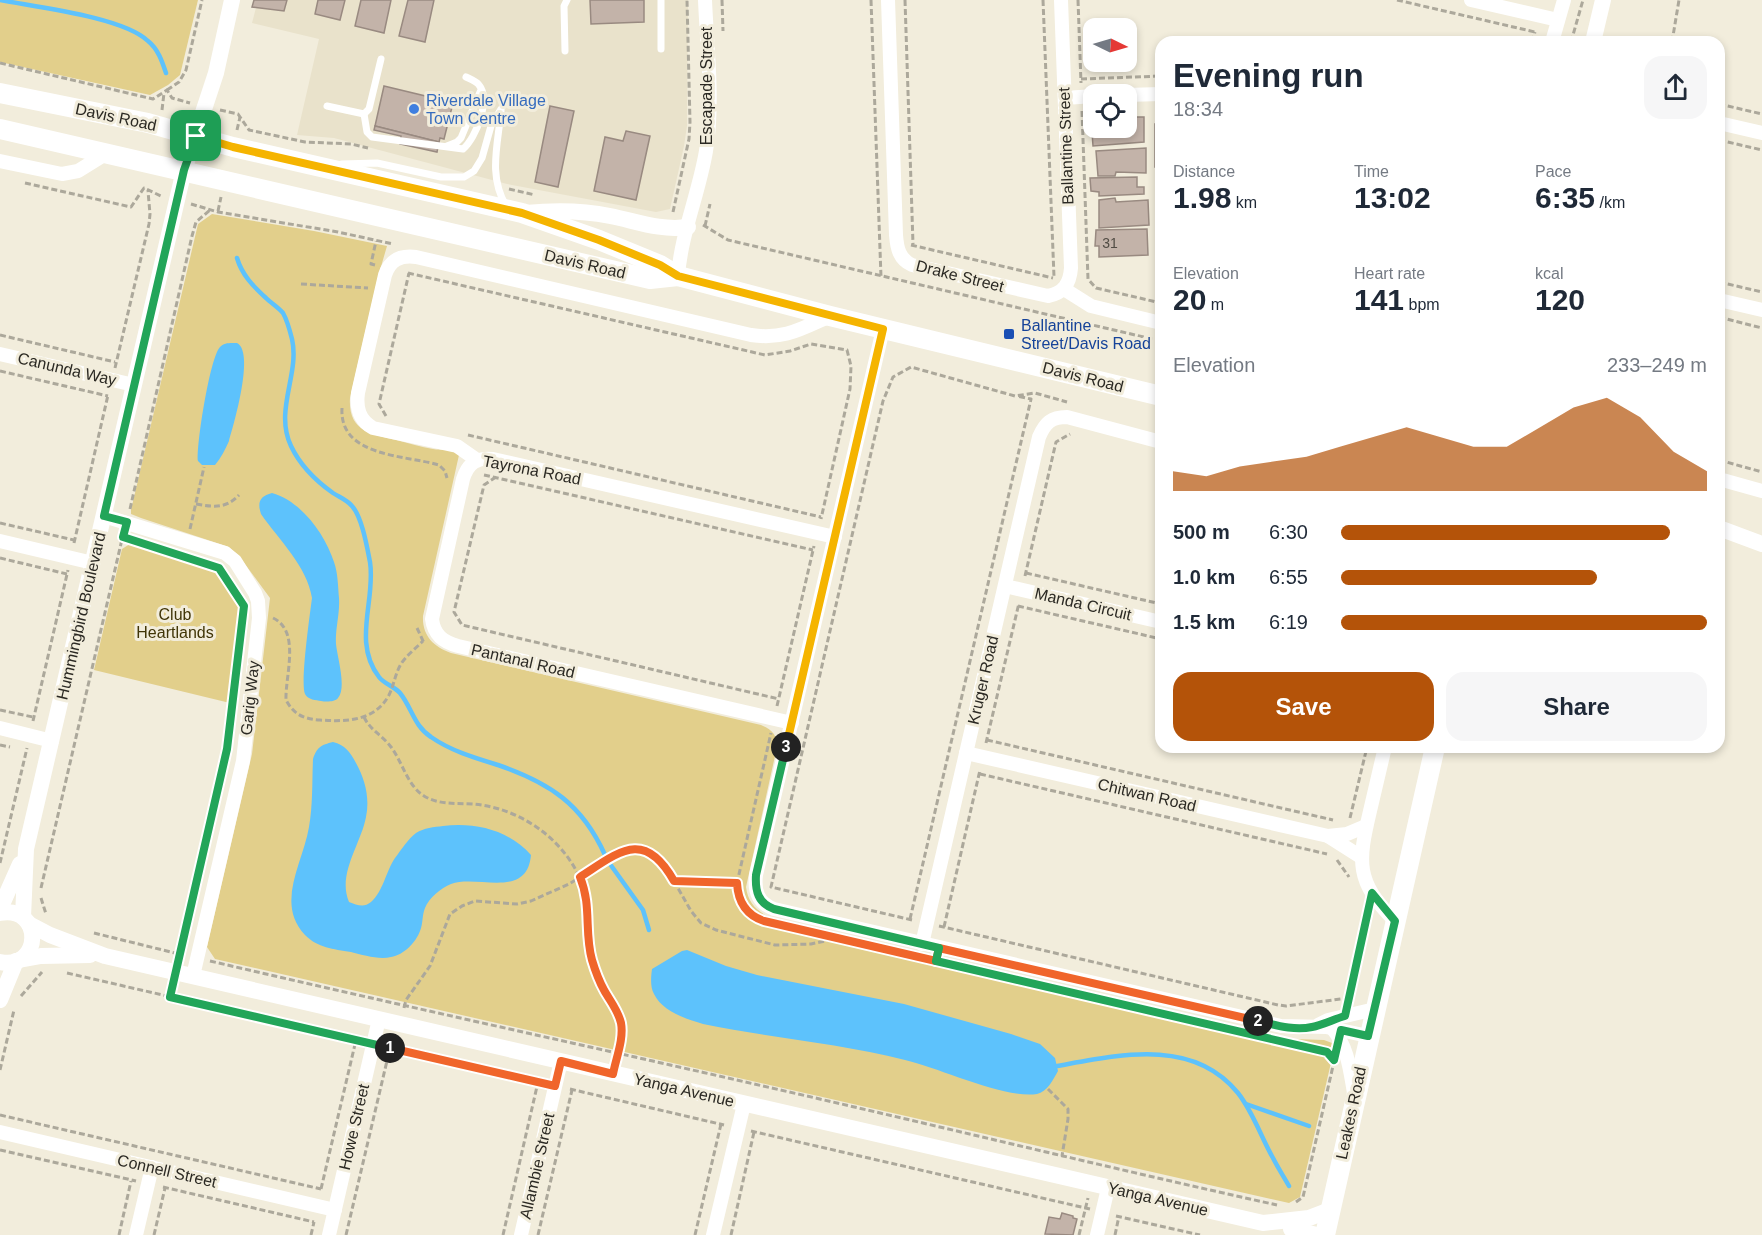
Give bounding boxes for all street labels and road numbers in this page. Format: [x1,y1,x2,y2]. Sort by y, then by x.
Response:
street label: Escapade Street [698,26,715,145]
street label: Ballantine Street [1055,86,1077,205]
street label: Davis Road [74,100,158,134]
street label: Davis Road [543,246,627,282]
street label: Drake Street [914,257,1006,295]
street label: Canunda Way [16,349,118,389]
street label: Davis Road [1041,359,1125,395]
street label: Tayrona Road [481,452,583,488]
street label: Hummingbird Boulevard [53,530,109,702]
street label: Manda Circuit [1033,585,1134,624]
street label: Kruger Road [965,634,1001,726]
street label: Pantanal Road [470,641,576,681]
street label: Garig Way [238,660,262,736]
street label: Chitwan Road [1096,775,1198,815]
street label: Leakes Road [1333,1065,1369,1161]
street label: Yanga Avenue [632,1070,736,1110]
street label: Howe Street [336,1082,372,1172]
street label: Allambie Street [517,1111,558,1221]
street label: Connell Street [116,1151,219,1191]
street label: Yanga Avenue [1106,1179,1210,1219]

